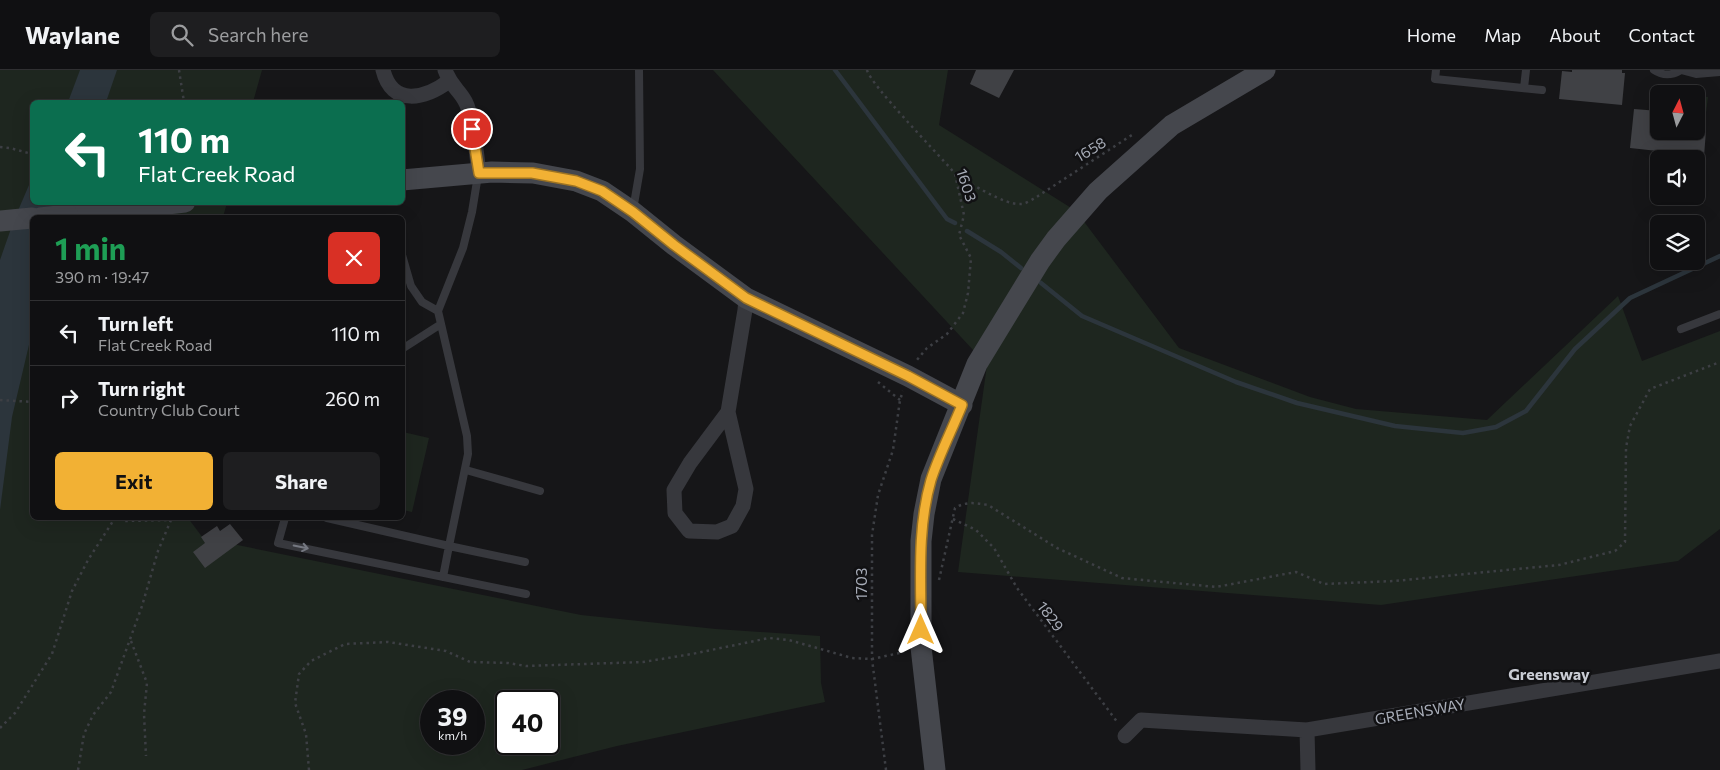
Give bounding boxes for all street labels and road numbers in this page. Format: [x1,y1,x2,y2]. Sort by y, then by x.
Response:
street label: 1658 [1071,133,1109,165]
street label: 1603 [953,166,981,204]
street label: 1703 [852,568,870,600]
street label: 1829 [1034,597,1068,635]
street label: GREENSWAY [1373,694,1467,728]

